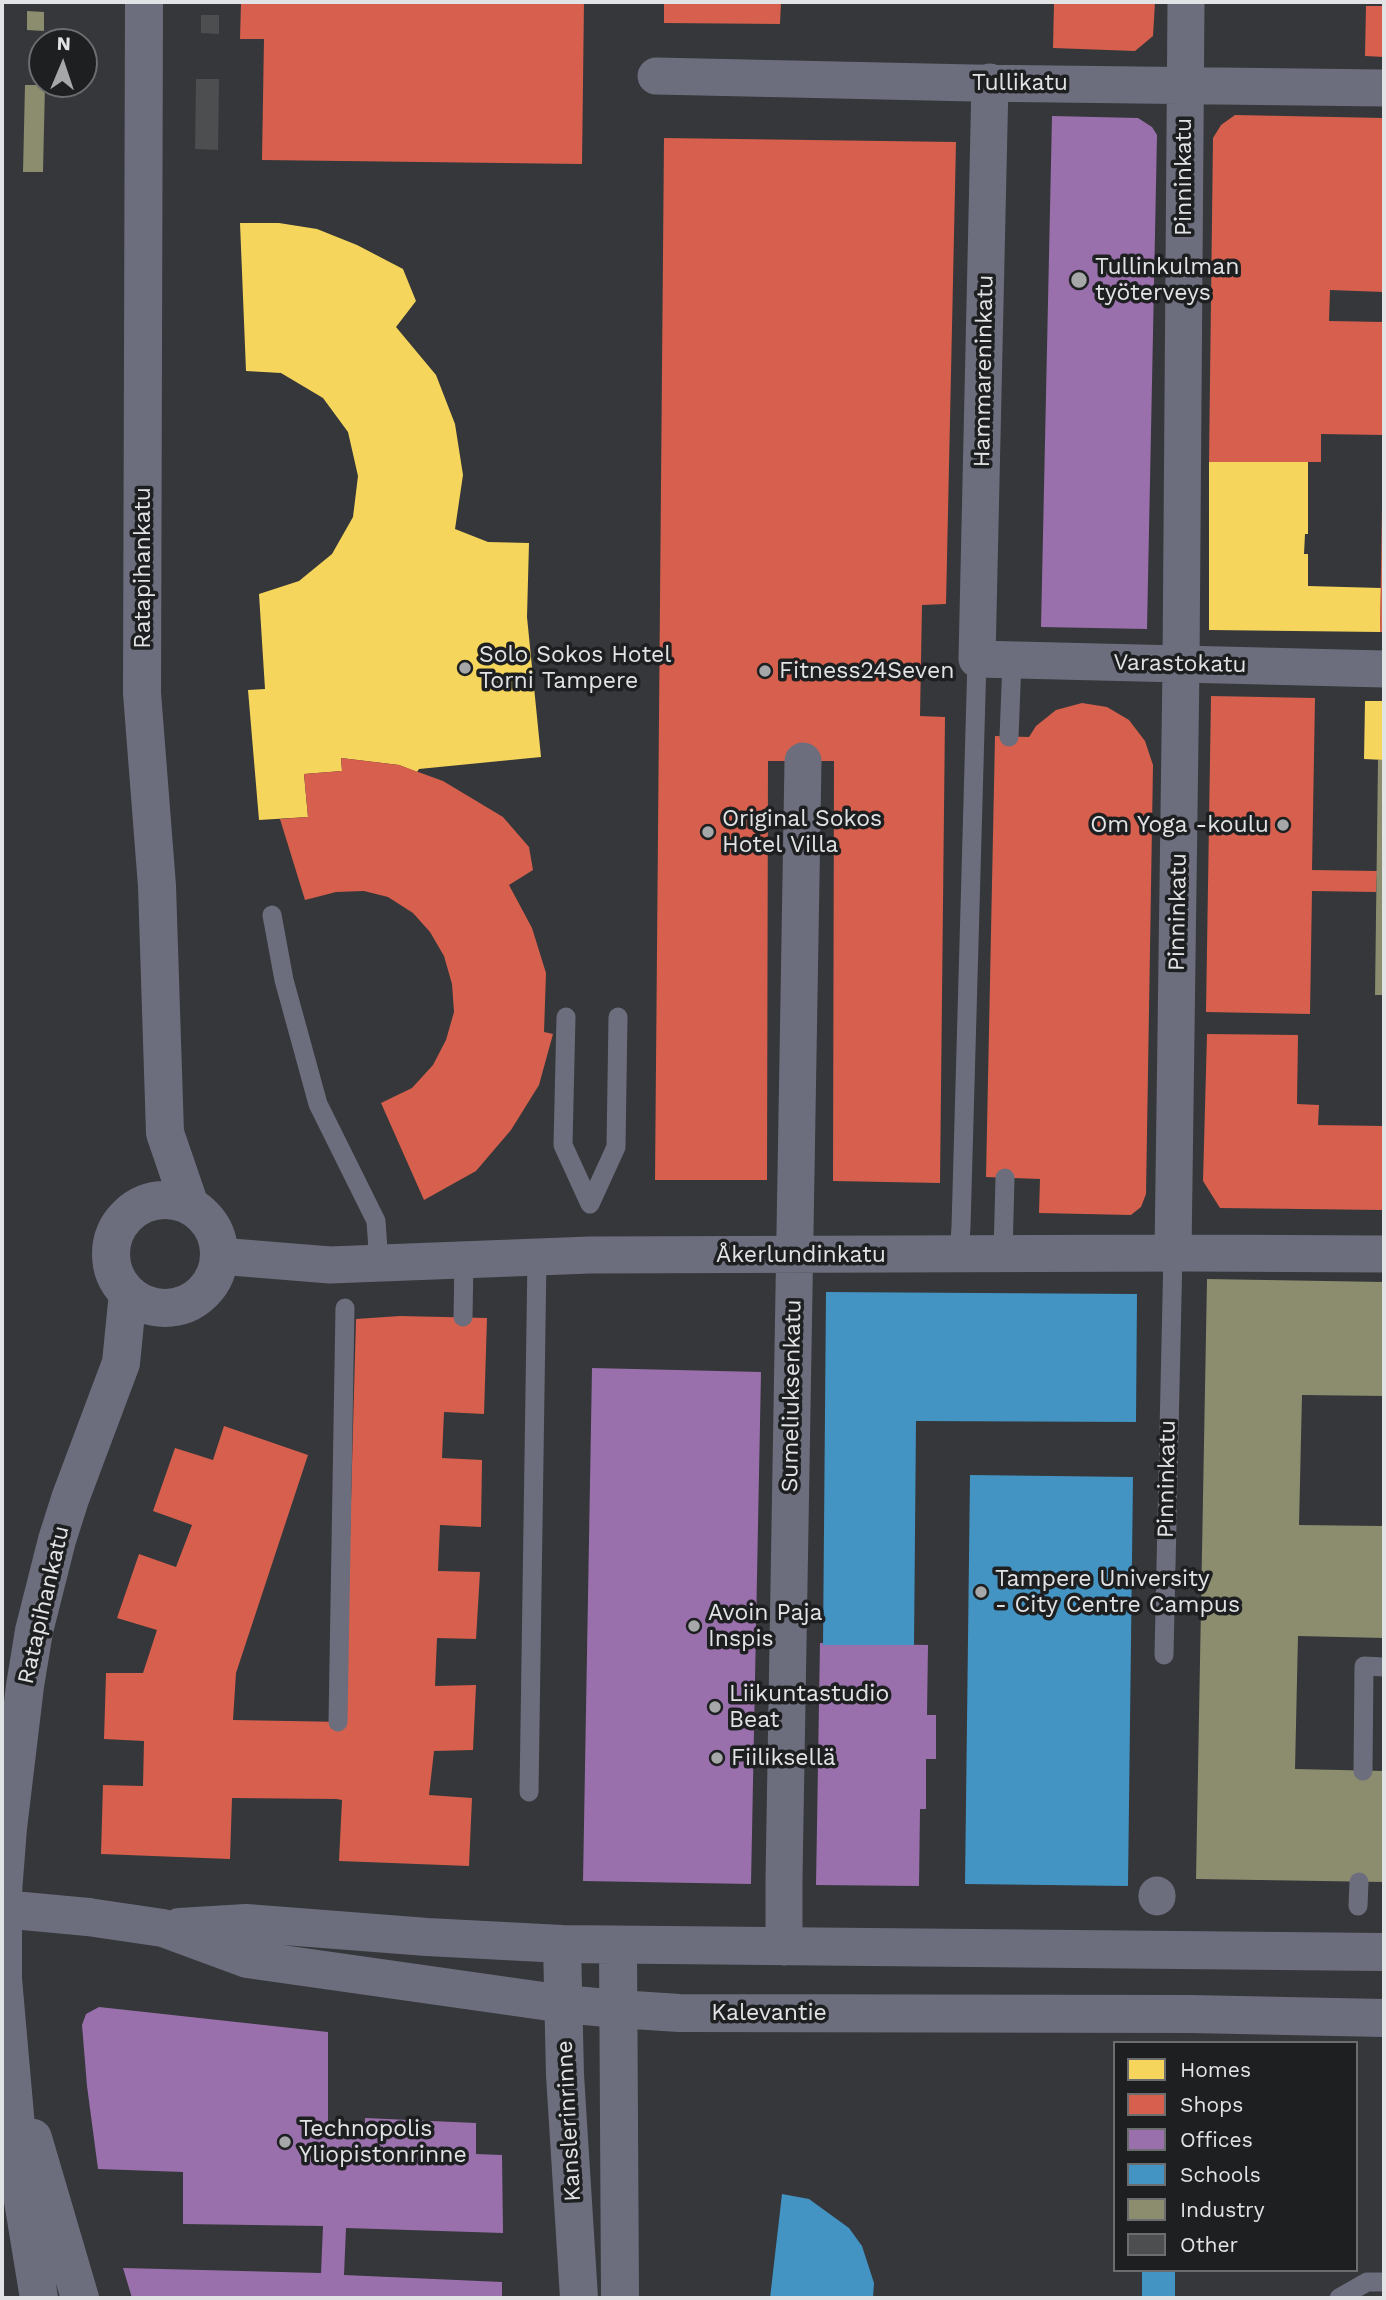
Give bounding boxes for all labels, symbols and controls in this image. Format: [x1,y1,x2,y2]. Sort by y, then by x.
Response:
north arrow [28,28,98,98]
text: N [56,32,71,55]
street label: Tullikatu [972,69,1068,97]
street label: Pinninkatu [1170,118,1198,236]
place label: Tullinkulman työterveys [1095,253,1239,307]
marker: Tullinkulman työterveys [1069,270,1089,290]
street label: Hammareninkatu [969,274,999,468]
street label: Ratapihankatu [129,487,157,649]
place label: Solo Sokos Hotel Torni Tampere [479,641,671,695]
street label: Varastokatu [1113,649,1247,679]
place label: Fitness24Seven [779,657,954,685]
marker: Solo Sokos Hotel Torni Tampere [457,660,473,676]
marker: Fitness24Seven [757,663,773,679]
place label: Original Sokos Hotel Villa [722,805,882,859]
place label: Om Yoga -koulu [1090,811,1269,839]
marker: Om Yoga -koulu [1275,817,1291,833]
marker: Original Sokos Hotel Villa [700,824,716,840]
street label: Pinninkatu [1163,853,1193,971]
street label: Åkerlundinkatu [716,1241,886,1269]
street label: Sumeliuksenkatu [777,1299,807,1493]
street label: Pinninkatu [1152,1420,1182,1538]
street label: Ratapihankatu [12,1523,76,1687]
place label: Tampere University - City Centre Campus [995,1565,1240,1619]
marker: Tampere University - City Centre Campus [973,1584,989,1600]
place label: Avoin Paja Inspis [708,1599,823,1653]
marker: Avoin Paja Inspis [686,1618,702,1634]
place label: Liikuntastudio Beat [729,1680,889,1734]
marker: Liikuntastudio Beat [707,1699,723,1715]
place label: Fiiliksellä [731,1744,836,1772]
marker: Fiiliksellä [709,1750,725,1766]
street label: Kalevantie [711,1999,827,2027]
street label: Kanslerinrinne [551,2040,587,2202]
legend [1113,2041,1358,2272]
text: Homes [1180,2057,1251,2082]
text: Shops [1180,2092,1243,2117]
place label: Technopolis Yliopistonrinne [299,2115,467,2169]
text: Offices [1180,2127,1253,2152]
marker: Technopolis Yliopistonrinne [277,2134,293,2150]
text: Schools [1180,2162,1261,2187]
text: Industry [1180,2197,1265,2222]
text: Other [1180,2232,1238,2257]

